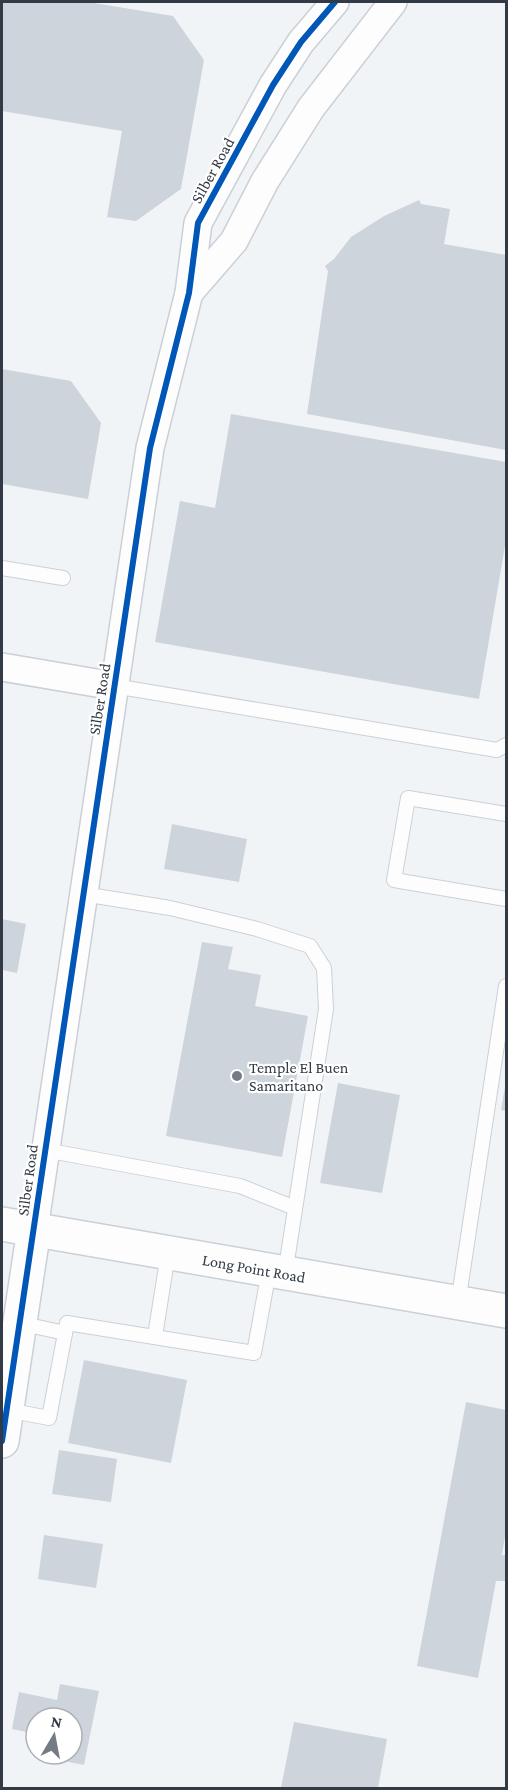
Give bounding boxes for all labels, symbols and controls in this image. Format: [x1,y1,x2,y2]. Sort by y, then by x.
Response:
street label: Silber Road [187,134,238,206]
street label: Silber Road [85,661,114,736]
place label: Temple El Buen Samaritano [249,1059,349,1094]
marker: Temple El Buen Samaritano [230,1069,244,1083]
street label: Silber Road [14,1143,41,1217]
street label: Long Point Road [201,1251,307,1287]
north arrow [24,1706,84,1766]
text: N [50,1712,63,1731]

